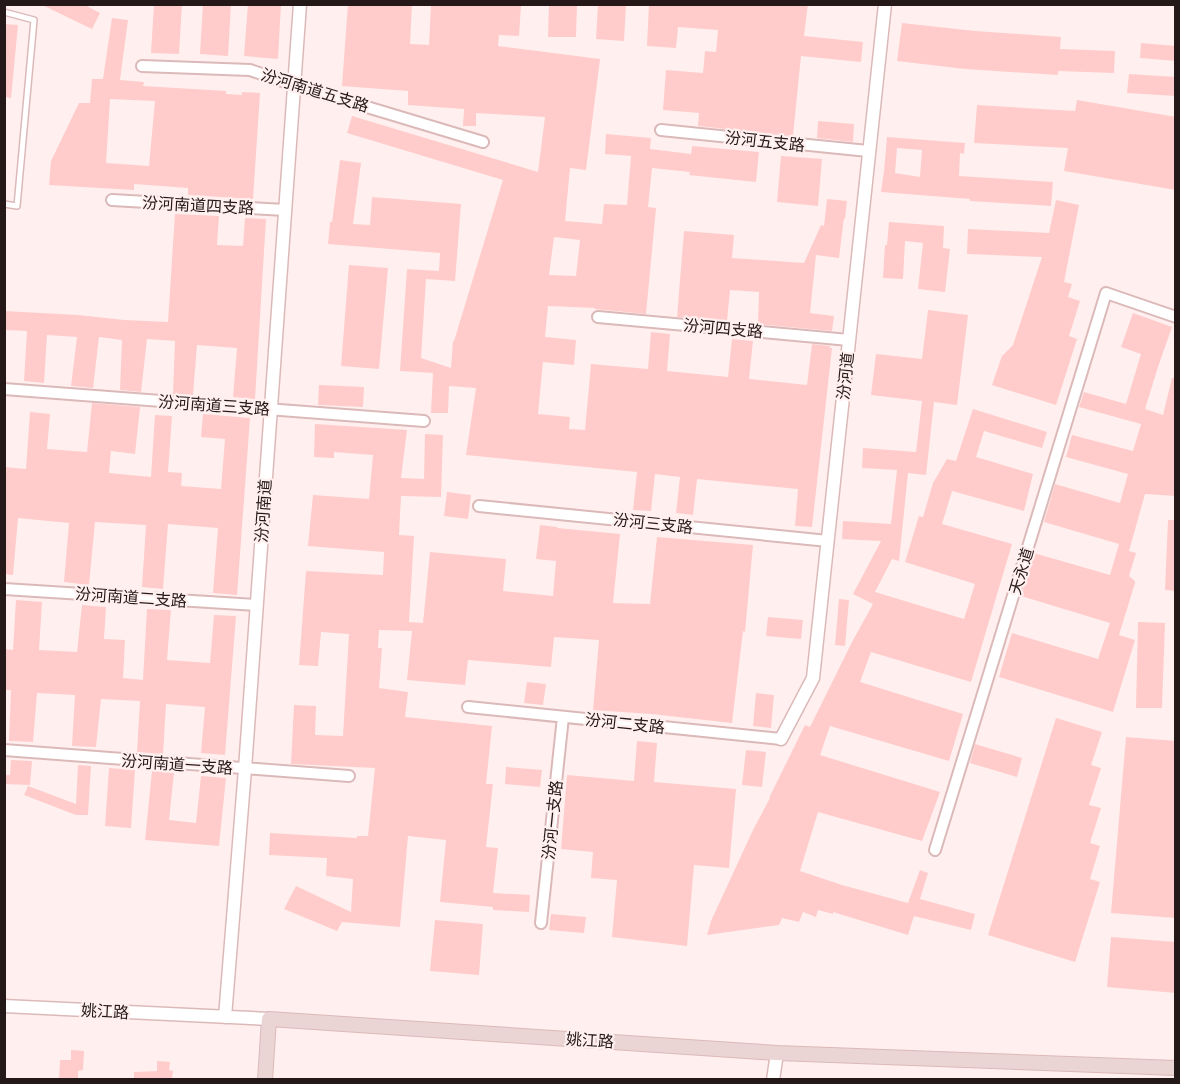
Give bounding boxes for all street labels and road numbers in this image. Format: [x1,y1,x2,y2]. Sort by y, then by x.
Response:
street label: 汾河南道五支路 [258,63,372,118]
street label: 汾河五支路 [724,126,806,157]
street label: 汾河南道四支路 [141,191,255,220]
street label: 汾河四支路 [682,314,764,343]
street label: 汾河道 [832,351,859,401]
street label: 汾河南道三支路 [157,390,271,421]
street label: 汾河南道 [250,478,277,544]
street label: 汾河三支路 [612,508,694,539]
street label: 天永道 [1003,545,1039,597]
street label: 汾河南道二支路 [74,582,188,613]
street label: 汾河二支路 [584,708,666,739]
street label: 汾河南道一支路 [120,749,234,780]
street label: 汾河一支路 [537,779,568,861]
street label: 姚江路 [80,999,130,1024]
street label: 姚江路 [565,1027,615,1054]

